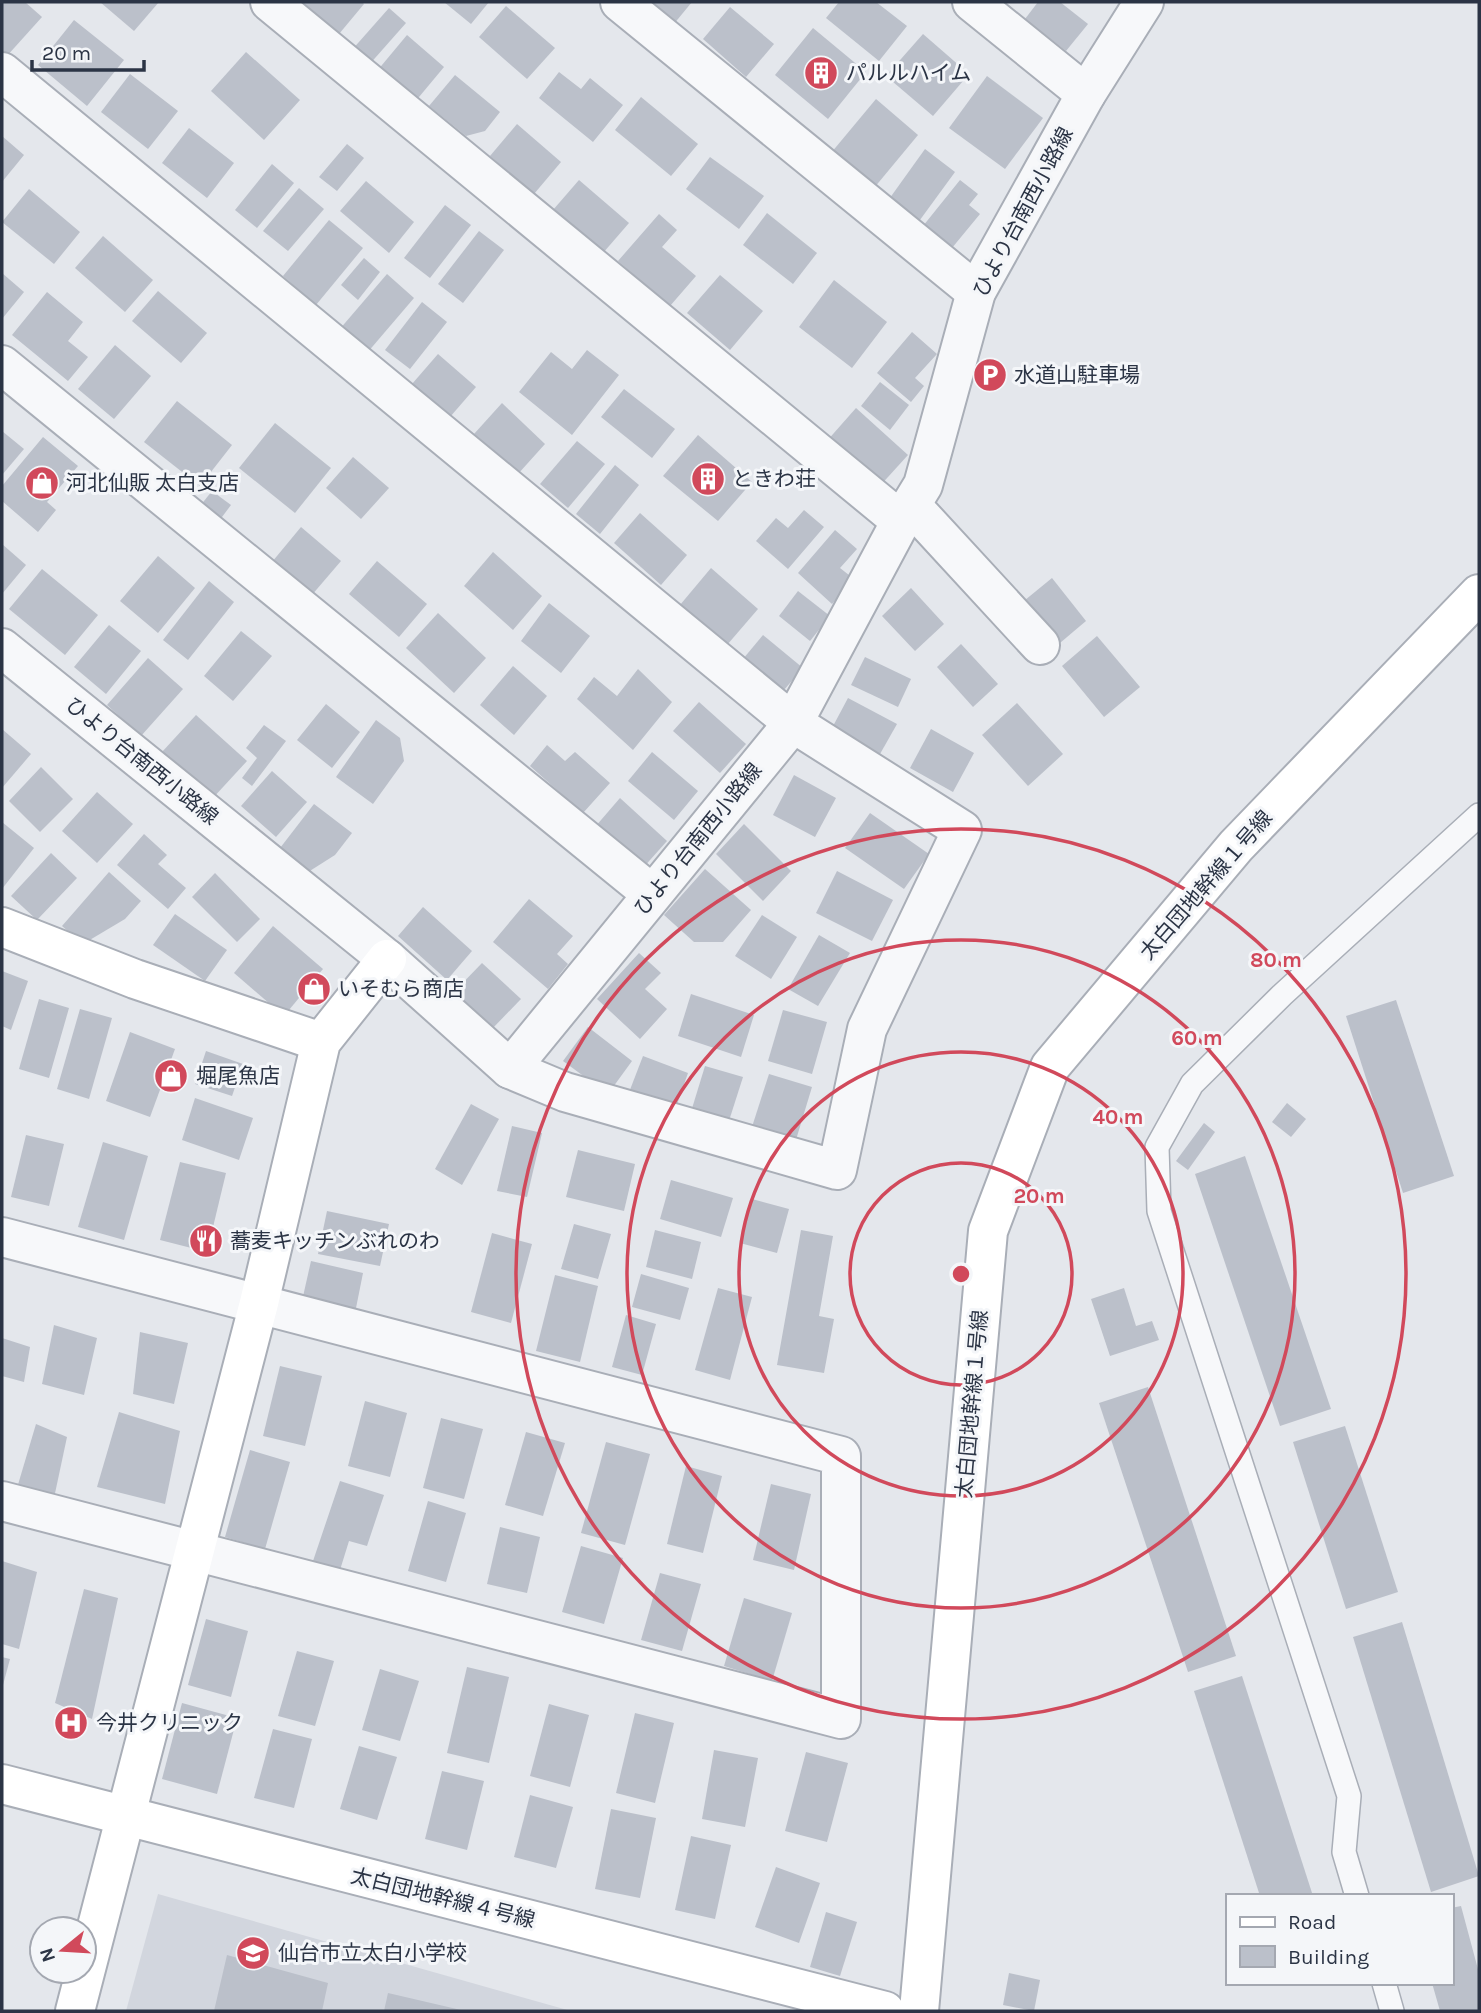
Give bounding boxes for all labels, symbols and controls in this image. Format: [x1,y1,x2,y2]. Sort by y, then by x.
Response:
scale bar [32,28,144,72]
text: 20 m [42,41,91,65]
building icon: パルルハイム [802,54,840,92]
place label: パルルハイム [846,61,971,85]
street label: ひより台南西小路線 [968,123,1078,301]
parking icon: 水道山駐車場 [971,356,1009,394]
place label: 水道山駐車場 [1014,363,1140,387]
building icon: ときわ荘 [689,460,727,498]
shop icon: 河北仙販 太白支店 [23,464,61,502]
place label: ときわ荘 [732,467,816,491]
place label: 河北仙販 太白支店 [66,471,239,495]
street label: ひより台南西小路線 [61,692,223,830]
street label: ひより台南西小路線 [629,758,767,920]
street label: 太白団地幹線１号線 [1135,806,1277,964]
text: 80 m [1250,948,1302,972]
shop icon: いそむら商店 [295,970,333,1008]
place label: いそむら商店 [338,977,464,1001]
text: 60 m [1171,1026,1223,1050]
shop icon: 堀尾魚店 [152,1057,190,1095]
place label: 堀尾魚店 [196,1064,280,1088]
text: 40 m [1092,1105,1144,1129]
text: 20 m [1013,1184,1065,1208]
restaurant icon: 蕎麦キッチンぶれのわ [187,1222,225,1260]
place label: 蕎麦キッチンぶれのわ [230,1229,440,1253]
centre of rings [949,1262,973,1286]
street label: 太白団地幹線１号線 [952,1309,992,1499]
hospital icon: 今井クリニック [52,1704,90,1742]
place label: 今井クリニック [96,1711,243,1735]
street label: 太白団地幹線４号線 [348,1863,538,1933]
legend [1226,1894,1453,1985]
text: Road [1288,1910,1336,1934]
north arrow [28,1915,98,1985]
school or university icon: 仙台市立太白小学校 [234,1934,272,1972]
place label: 仙台市立太白小学校 [278,1941,467,1965]
text: N [35,1945,60,1965]
text: Building [1288,1945,1369,1969]

